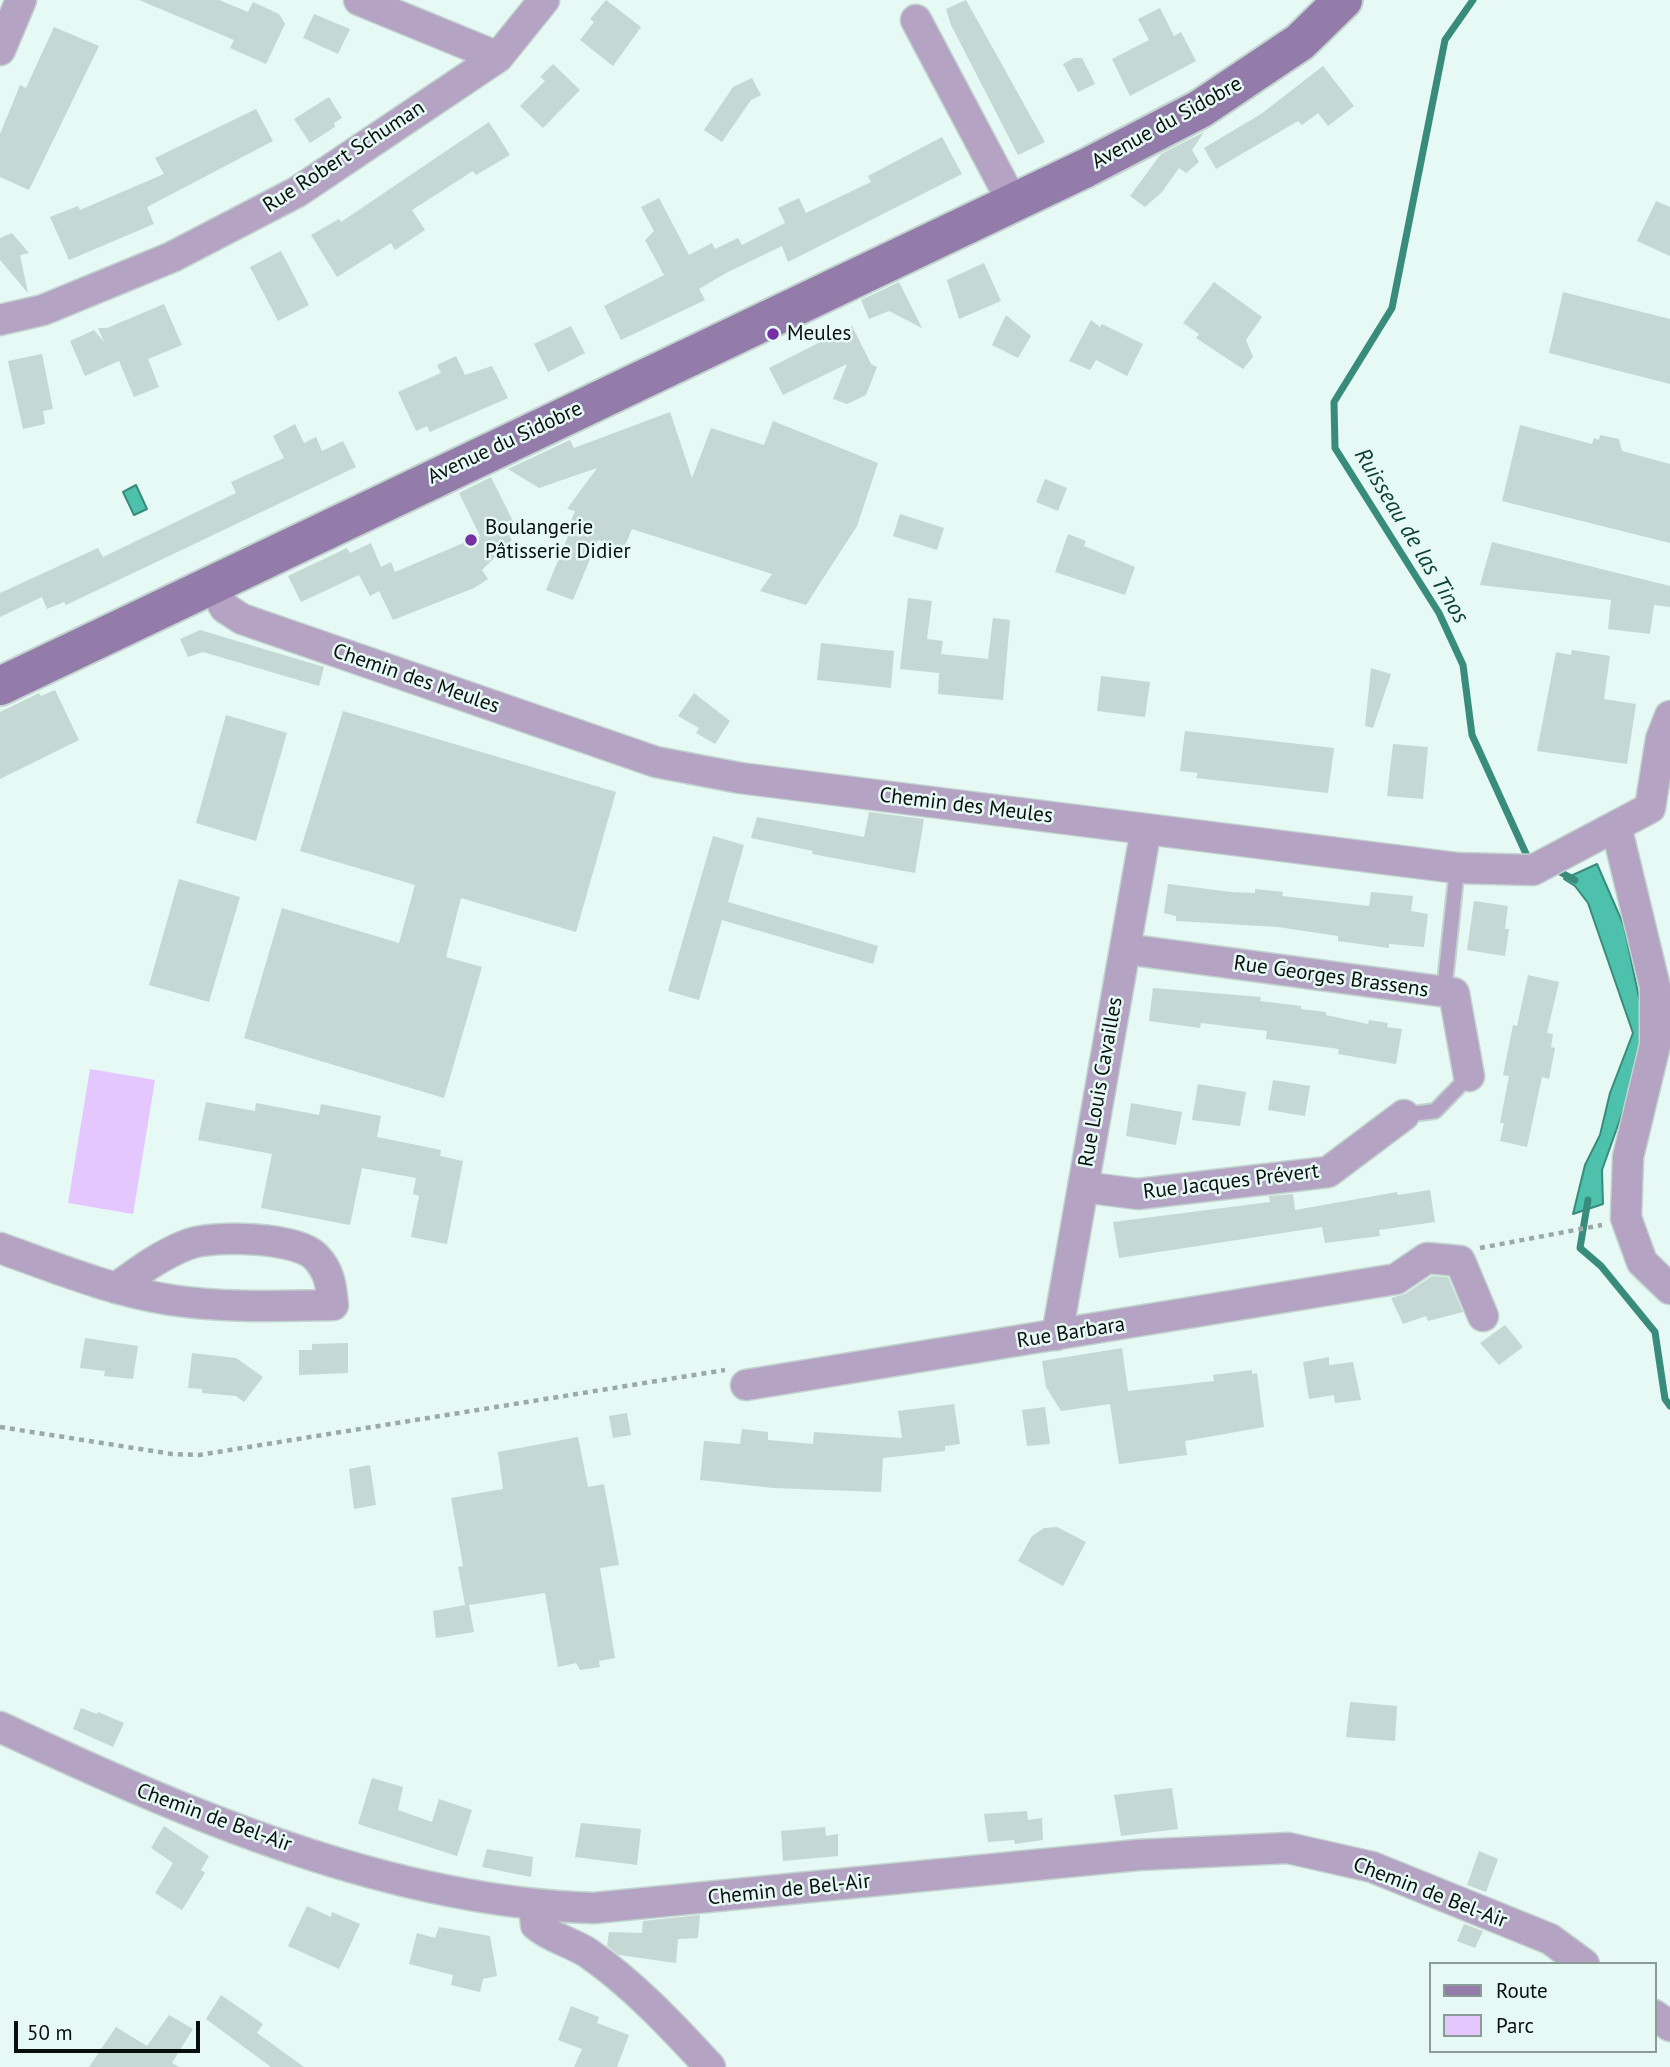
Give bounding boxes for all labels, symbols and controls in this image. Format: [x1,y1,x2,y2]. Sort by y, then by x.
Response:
street label: Avenue du Sidobre [1087,71,1247,175]
street label: Rue Robert Schuman [259,95,429,219]
place label: Meules [787,321,851,347]
marker: Meules [765,326,781,342]
street label: Avenue du Sidobre [424,396,586,490]
water label: Ruisseau de las Tinos [1348,443,1474,629]
place label: Boulangerie Pâtisserie Didier [485,515,631,565]
marker: Boulangerie Pâtisserie Didier [463,532,479,548]
street label: Chemin des Meules [329,639,503,719]
street label: Chemin des Meules [878,783,1054,829]
street label: Rue Georges Brassens [1232,951,1430,1003]
street label: Rue Louis Cavailles [1074,995,1128,1169]
street label: Rue Jacques Prévert [1142,1159,1320,1205]
street label: Rue Barbara [1015,1312,1127,1354]
street label: Chemin de Bel-Air [133,1778,295,1858]
street label: Chemin de Bel-Air [1349,1852,1511,1934]
street label: Chemin de Bel-Air [707,1869,871,1911]
legend [1428,1962,1656,2053]
text: Route [1496,1977,1548,2004]
scale bar [18,2008,203,2052]
text: Parc [1496,2012,1534,2039]
text: 50 m [27,2019,73,2046]

